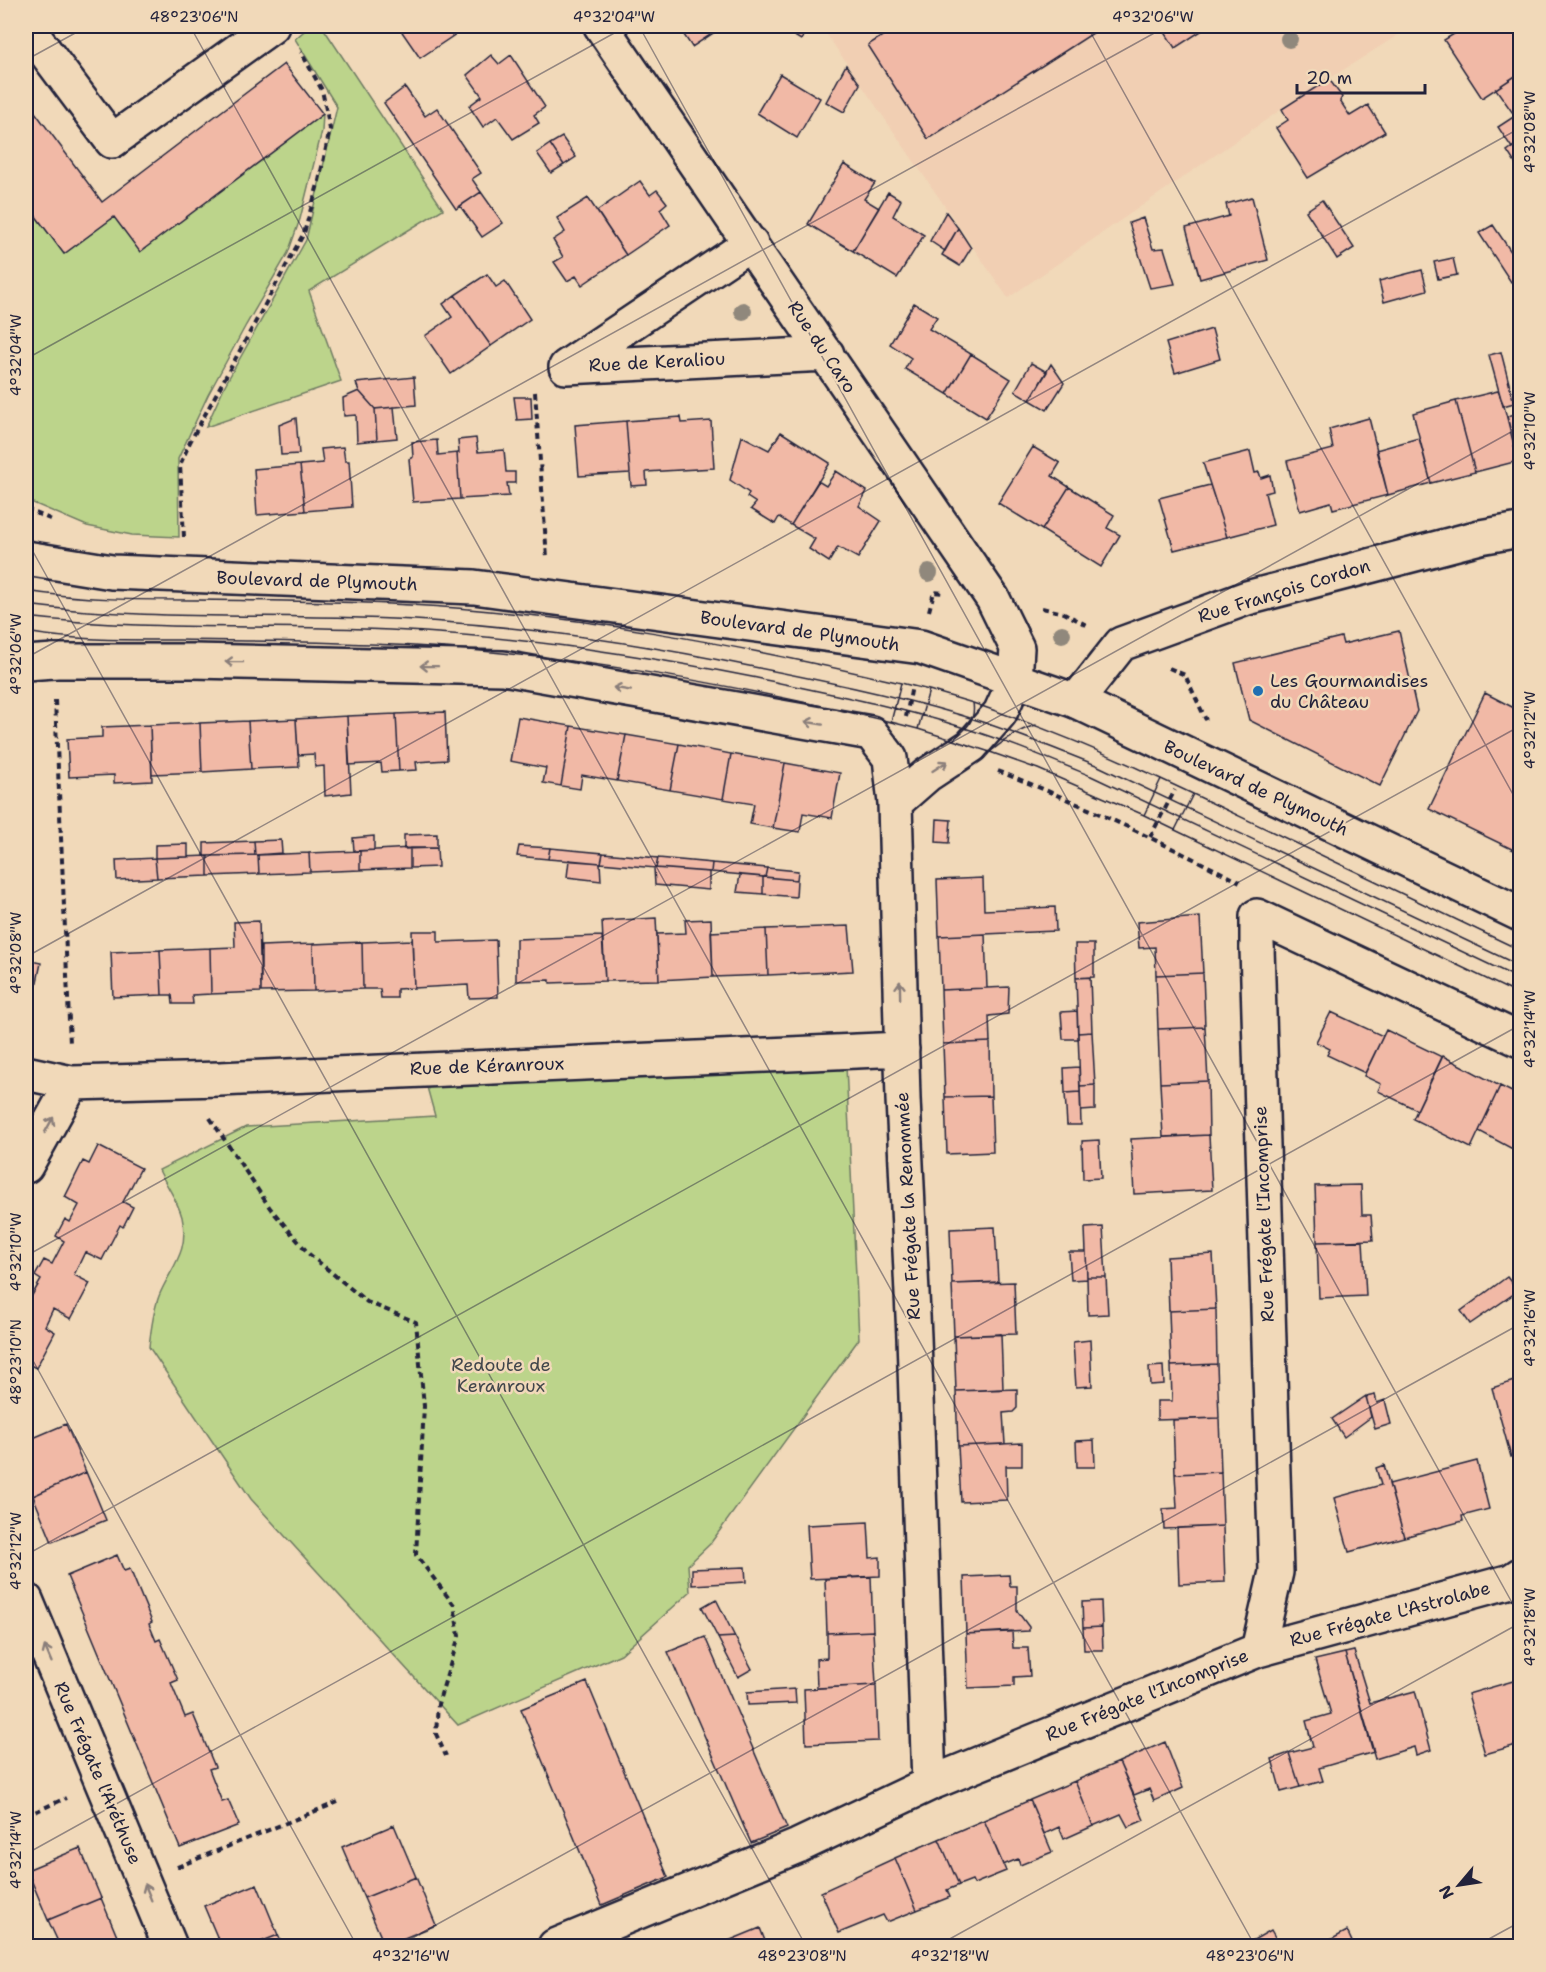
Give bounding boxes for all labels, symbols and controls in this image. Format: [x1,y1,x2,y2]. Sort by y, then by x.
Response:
text: 48°23'06"N [150,7,238,27]
text: 4°32'04"W [573,7,655,27]
text: 4°32'06"W [1112,7,1194,27]
scale bar [1297,57,1424,95]
text: 20 m [1306,66,1352,90]
text: 4°32'08"W [1520,91,1540,173]
street label: Rue du Caro [782,296,862,398]
text: 4°32'04"W [6,314,26,396]
street label: Rue de Keraliou [588,346,726,378]
text: 4°32'10"W [1520,391,1540,471]
street label: Rue François Cordon [1195,553,1373,629]
street label: Boulevard de Plymouth [216,565,418,597]
street label: Boulevard de Plymouth [699,605,901,657]
text: 4°32'06"W [6,613,26,695]
one-way arrow [224,656,244,668]
one-way arrow [419,660,439,672]
place label: Les Gourmandises du Château [1270,669,1428,714]
one-way arrow [612,683,632,694]
marker: Les Gourmandises du Château [1251,684,1265,698]
text: 4°32'12"W [1520,691,1540,769]
one-way arrow [804,717,824,728]
street label: Boulevard de Plymouth [1160,735,1352,841]
one-way arrow [932,759,949,772]
text: 4°32'08"W [6,912,26,994]
one-way arrow [894,981,906,1001]
text: 4°32'14"W [1520,990,1540,1068]
street label: Rue de Kéranroux [409,1051,565,1081]
street label: Rue Frégate la Renommée [890,1091,926,1321]
street label: Rue Frégate l'Incomprise [1248,1105,1280,1323]
one-way arrow [43,1116,55,1133]
text: 4°32'10"W [6,1212,26,1292]
text: 4°32'16"W [1520,1289,1540,1367]
text: 48°23'10"N [6,1319,26,1405]
park label: Redoute de Keranroux [451,1353,551,1398]
text: 4°32'12"W [6,1512,26,1590]
street label: Rue Frégate L'Astrolabe [1287,1576,1493,1652]
text: 4°32'18"W [1520,1588,1540,1666]
street label: Rue Frégate l'Incomprise [1042,1643,1252,1747]
one-way arrow [42,1646,53,1664]
street label: Rue Frégate l'Aréthuse [49,1678,147,1868]
text: 4°32'14"W [6,1811,26,1889]
north arrow [1429,1855,1489,1915]
text: N [1434,1881,1459,1903]
one-way arrow [142,1884,153,1902]
text: 4°32'16"W [372,1946,450,1966]
text: 48°23'08"N [757,1946,847,1966]
text: 4°32'18"W [911,1946,989,1966]
text: 48°23'06"N [1206,1946,1294,1966]

